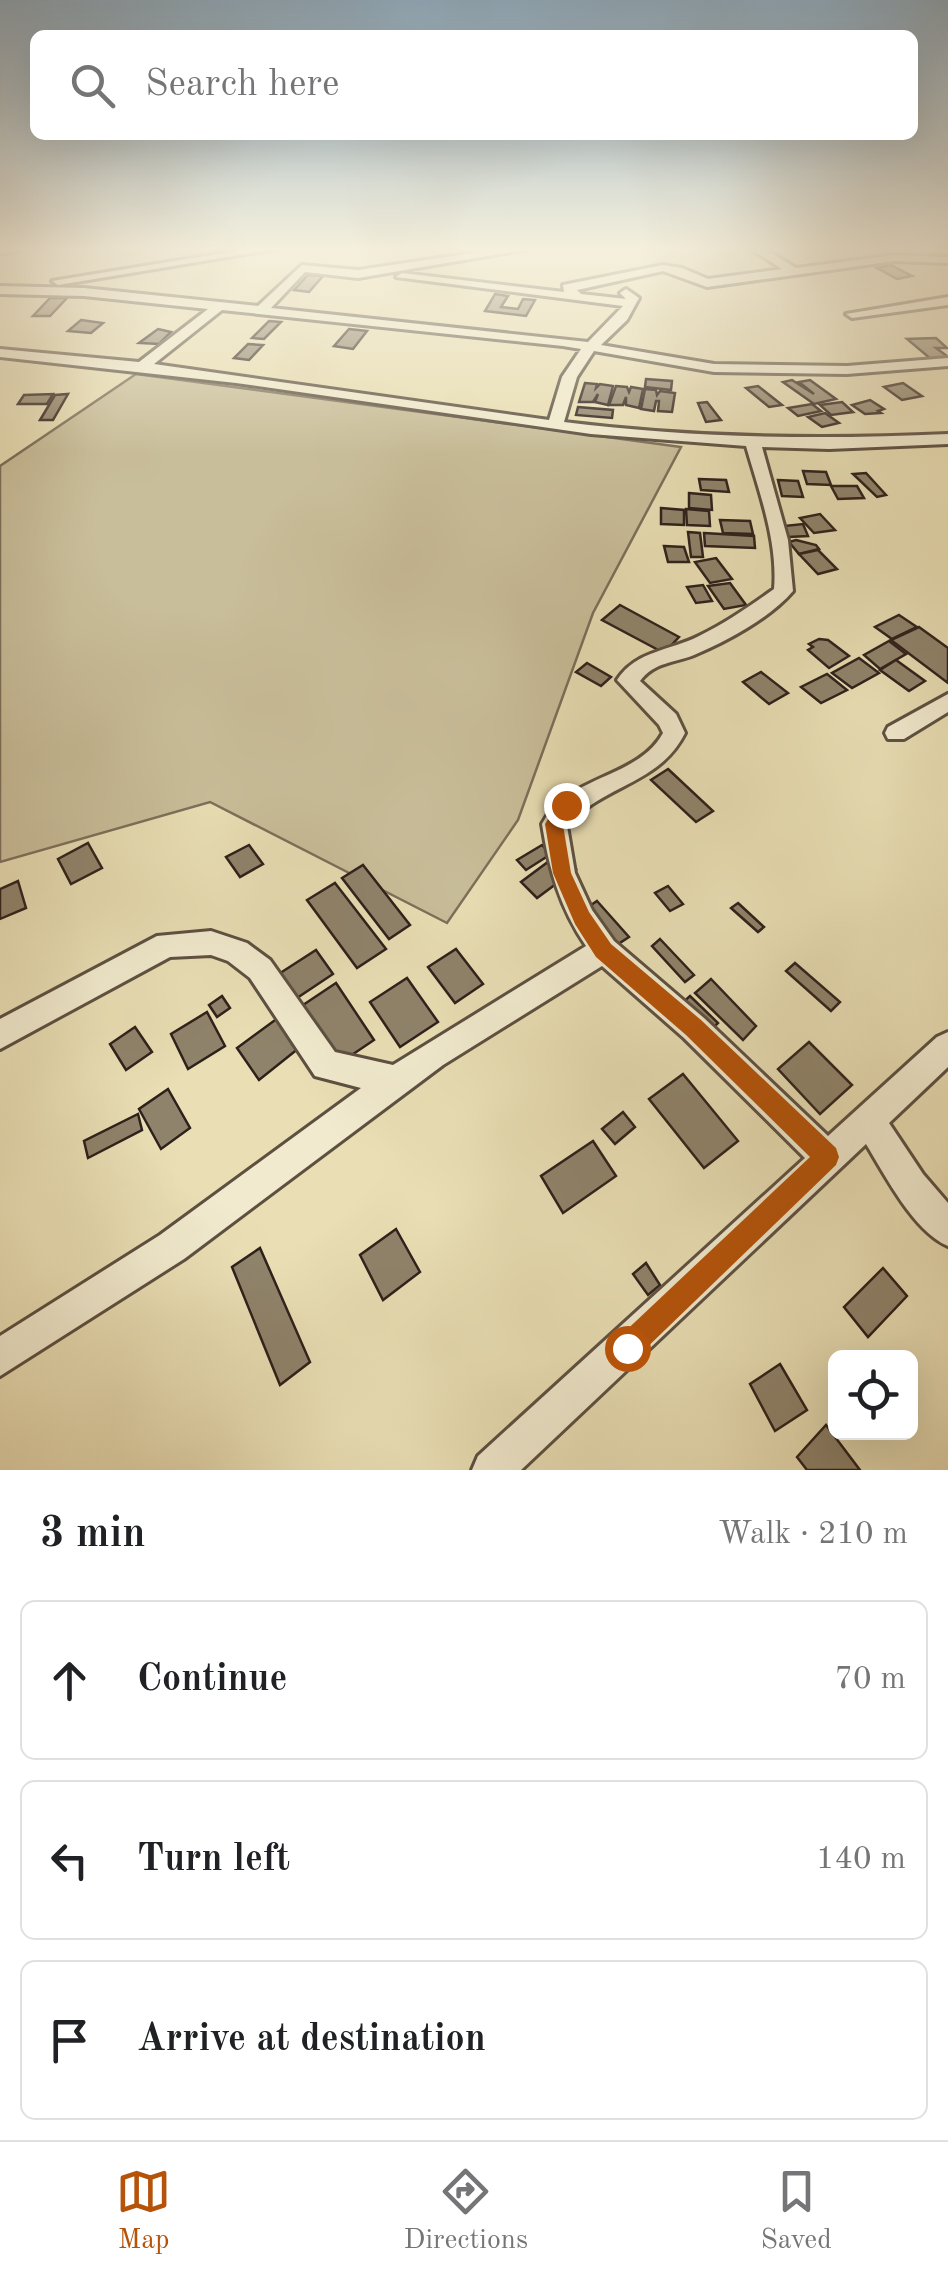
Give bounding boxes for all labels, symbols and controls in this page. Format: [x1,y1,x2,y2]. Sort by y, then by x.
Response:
search box [30,30,918,140]
icon: search [65,58,120,113]
text: Search here [145,66,340,104]
route end [544,783,590,829]
route start [605,1326,651,1372]
map controls [828,1350,918,1440]
button: locate [828,1350,918,1440]
text: 3 min [40,1514,146,1556]
text: Walk · 210 m [718,1519,908,1551]
icon: ahead [42,1653,97,1708]
text: Continue [137,1661,287,1699]
text: 70 m [835,1664,906,1696]
icon: left [42,1833,97,1888]
text: Turn left [137,1841,290,1879]
text: 140 m [816,1844,906,1876]
icon: arrive [42,2013,97,2068]
text: Arrive at destination [137,2021,486,2059]
tab: Map [116,2164,171,2259]
tab: Directions [404,2164,528,2259]
tab: Saved [760,2164,832,2259]

